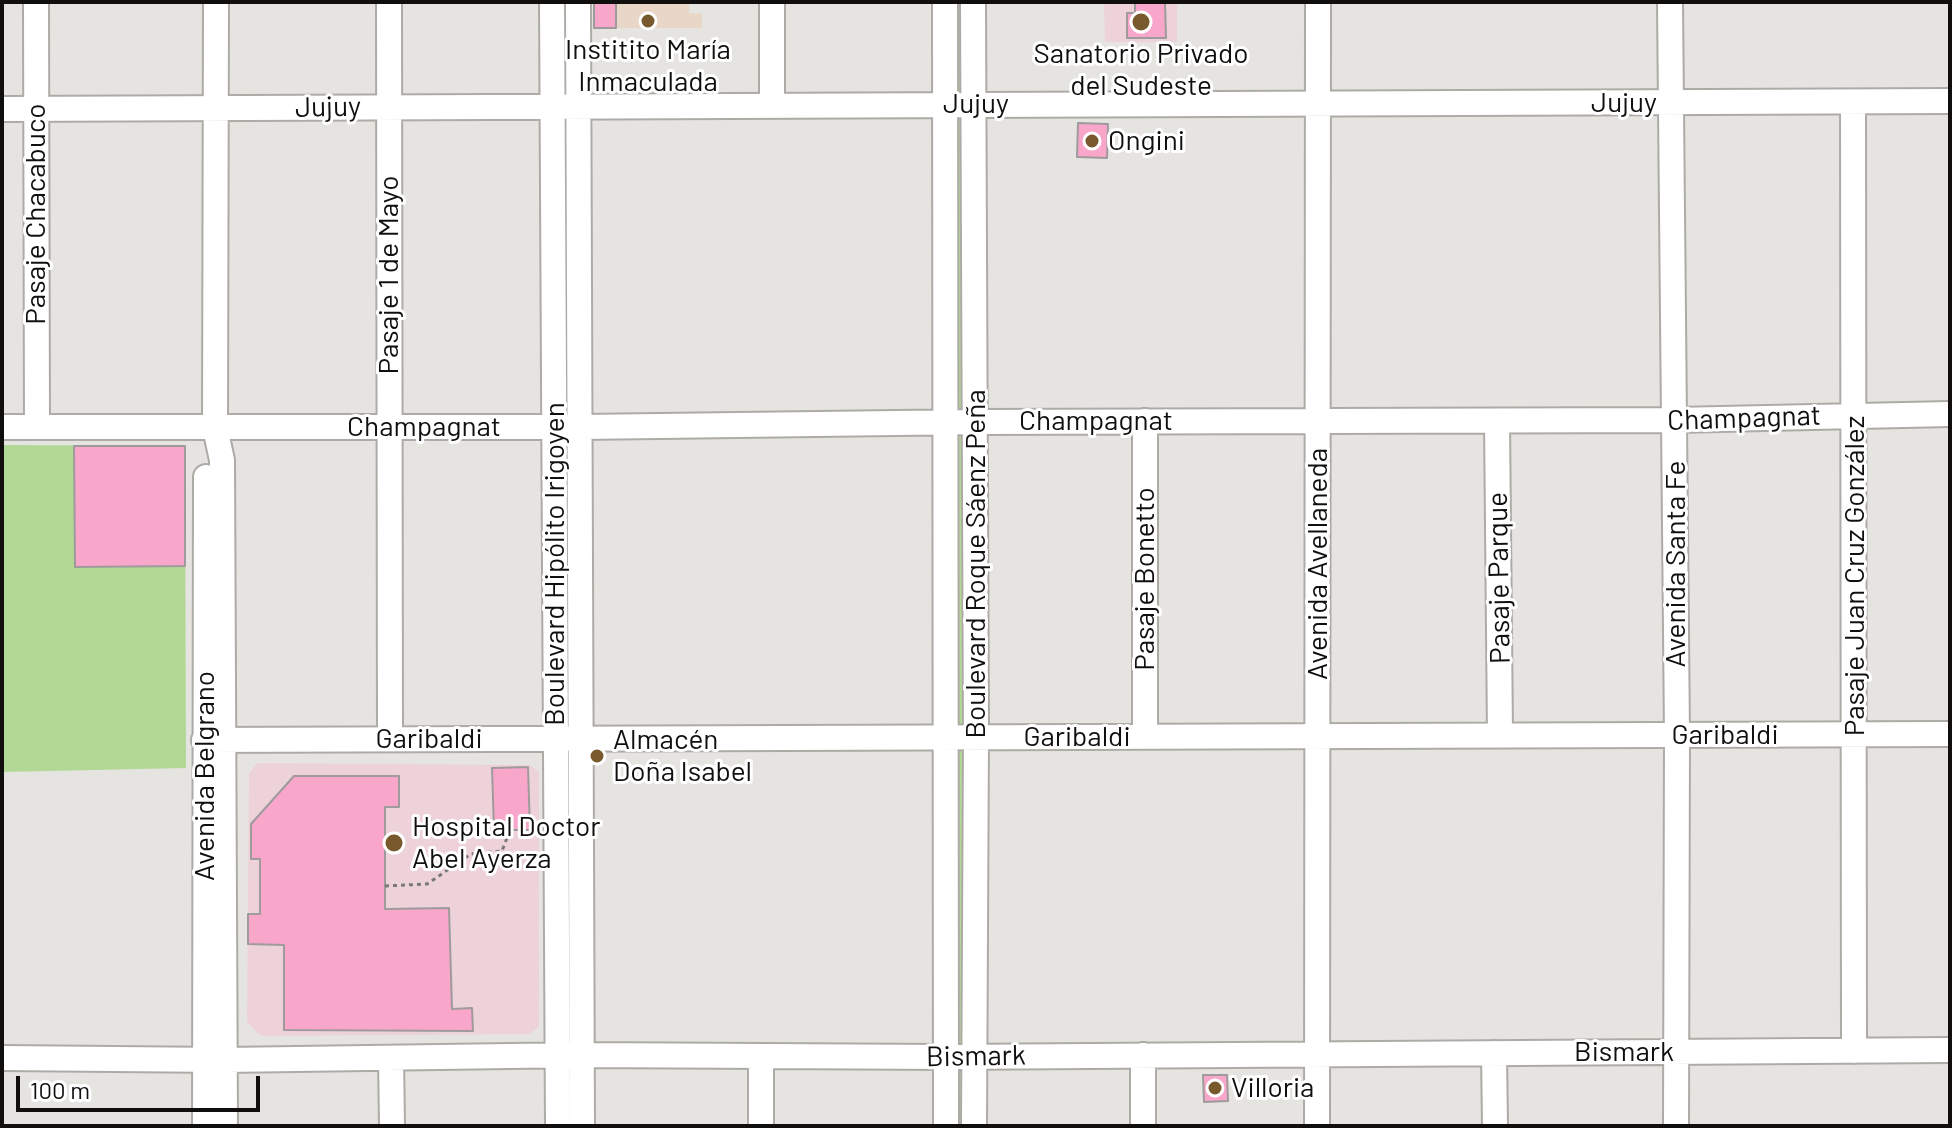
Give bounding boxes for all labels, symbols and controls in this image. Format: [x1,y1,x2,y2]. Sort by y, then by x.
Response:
marker: Sanatorio Privado del Sudeste [1130,11,1152,33]
marker: Institito María Inmaculada [639,12,657,30]
place label: Institito María Inmaculada [565,33,731,99]
place label: Sanatorio Privado del Sudeste [1034,37,1248,103]
street label: Jujuy [1591,86,1657,120]
street label: Jujuy [943,87,1009,121]
street label: Jujuy [295,90,361,124]
street label: Pasaje Chacabuco [19,103,53,325]
place label: Ongini [1108,124,1185,158]
marker: Ongini [1083,132,1101,150]
street label: Pasaje 1 de Mayo [372,175,406,375]
street label: Boulevard Roque Sáenz Peña [959,389,993,739]
street label: Champagnat [1667,399,1821,437]
street label: Boulevard Hipólito Irigoyen [538,402,572,726]
street label: Champagnat [1019,404,1173,438]
street label: Champagnat [347,410,501,444]
street label: Pasaje Juan Cruz González [1838,416,1872,736]
street label: Avenida Avellaneda [1301,448,1335,680]
street label: Avenida Santa Fe [1659,461,1693,667]
street label: Pasaje Bonetto [1128,487,1162,671]
street label: Pasaje Parque [1481,492,1517,664]
street label: Avenida Belgrano [188,671,222,881]
street label: Garibaldi [1671,718,1779,752]
street label: Garibaldi [1023,720,1131,754]
street label: Garibaldi [375,722,483,756]
place label: Almacén Doña Isabel [613,723,752,789]
marker: Almacén Doña Isabel [588,747,606,765]
place label: Hospital Doctor Abel Ayerza [412,810,601,876]
marker: Hospital Doctor Abel Ayerza [383,832,405,854]
street label: Bismark [1574,1035,1674,1069]
street label: Bismark [926,1038,1026,1074]
scale bar [20,1060,264,1110]
place label: Villoria [1231,1071,1314,1105]
text: 100 m [30,1075,90,1104]
marker: Villoria [1206,1079,1224,1097]

